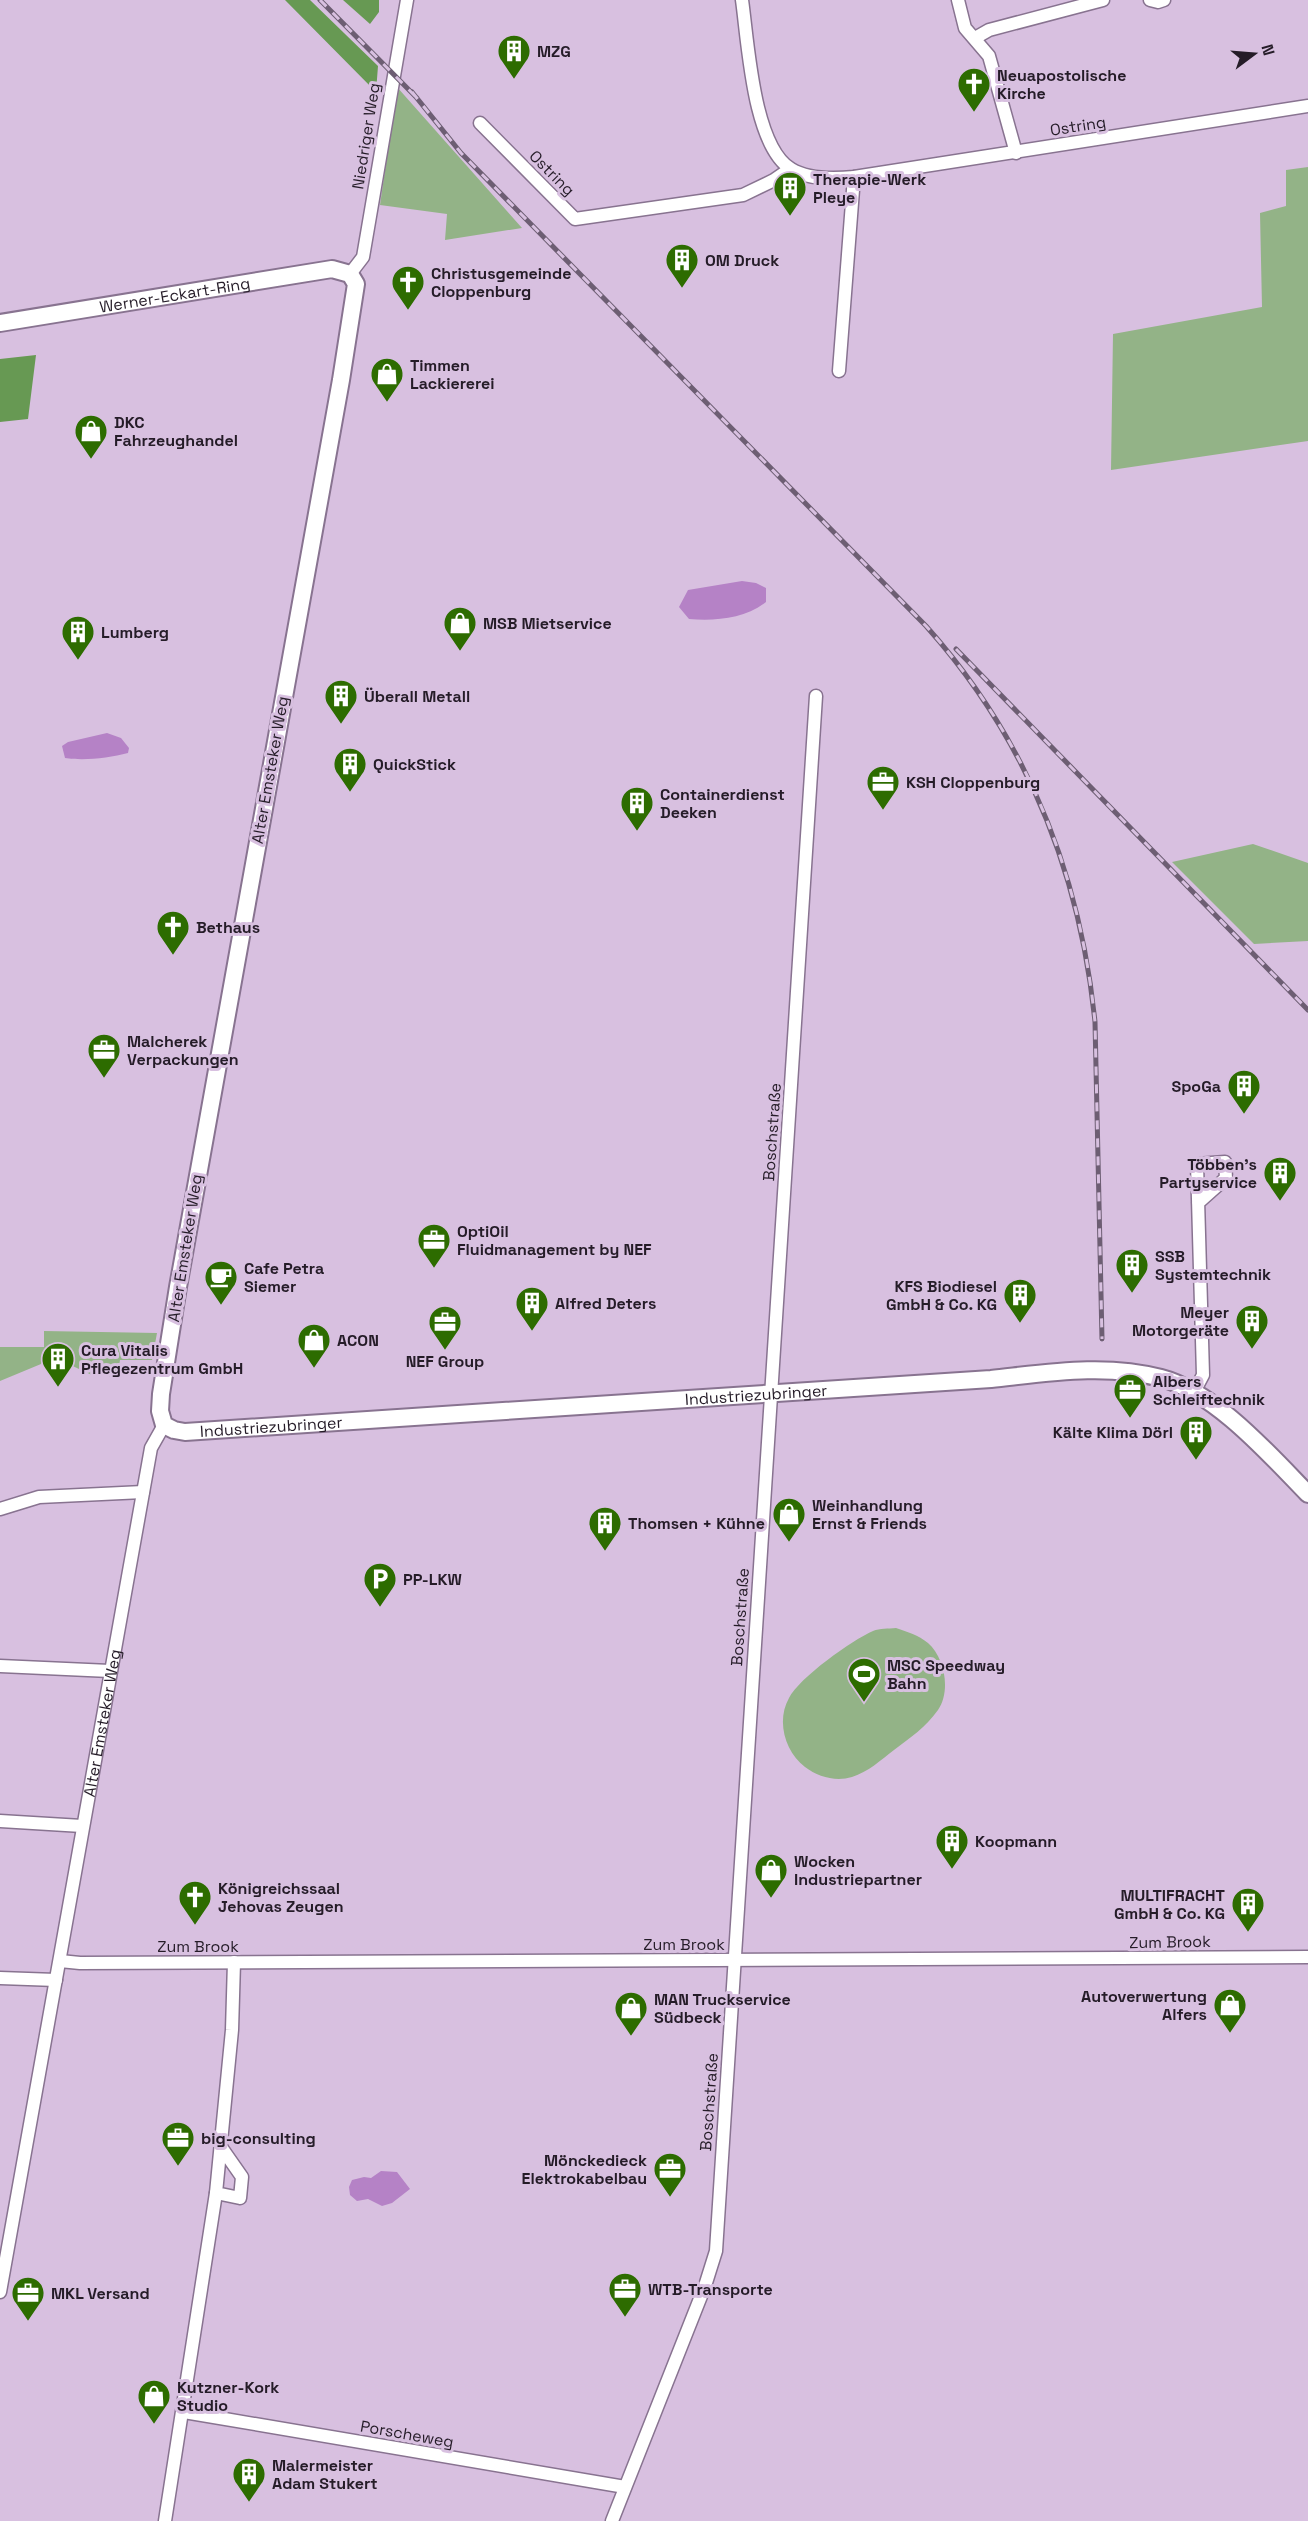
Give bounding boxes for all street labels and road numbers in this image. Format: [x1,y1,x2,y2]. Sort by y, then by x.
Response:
street label: Niedriger Weg [347,81,385,191]
street label: Ostring [1049,111,1107,141]
street label: Ostring [525,146,579,200]
street label: Werner-Eckart-Ring [98,272,252,317]
street label: Alter Emsteker Weg [247,695,293,845]
street label: Boschstraße [758,1082,786,1182]
street label: Alter Emsteker Weg [163,1173,207,1323]
street label: Industriezubringer [684,1379,828,1410]
street label: Industriezubringer [199,1411,343,1441]
street label: Boschstraße [726,1567,754,1667]
street label: Alter Emsteker Weg [78,1648,125,1799]
street label: Zum Brook [1129,1931,1211,1953]
street label: Zum Brook [643,1934,725,1955]
street label: Zum Brook [157,1936,239,1957]
street label: Boschstraße [695,2052,723,2152]
street label: Porscheweg [359,2415,455,2453]

